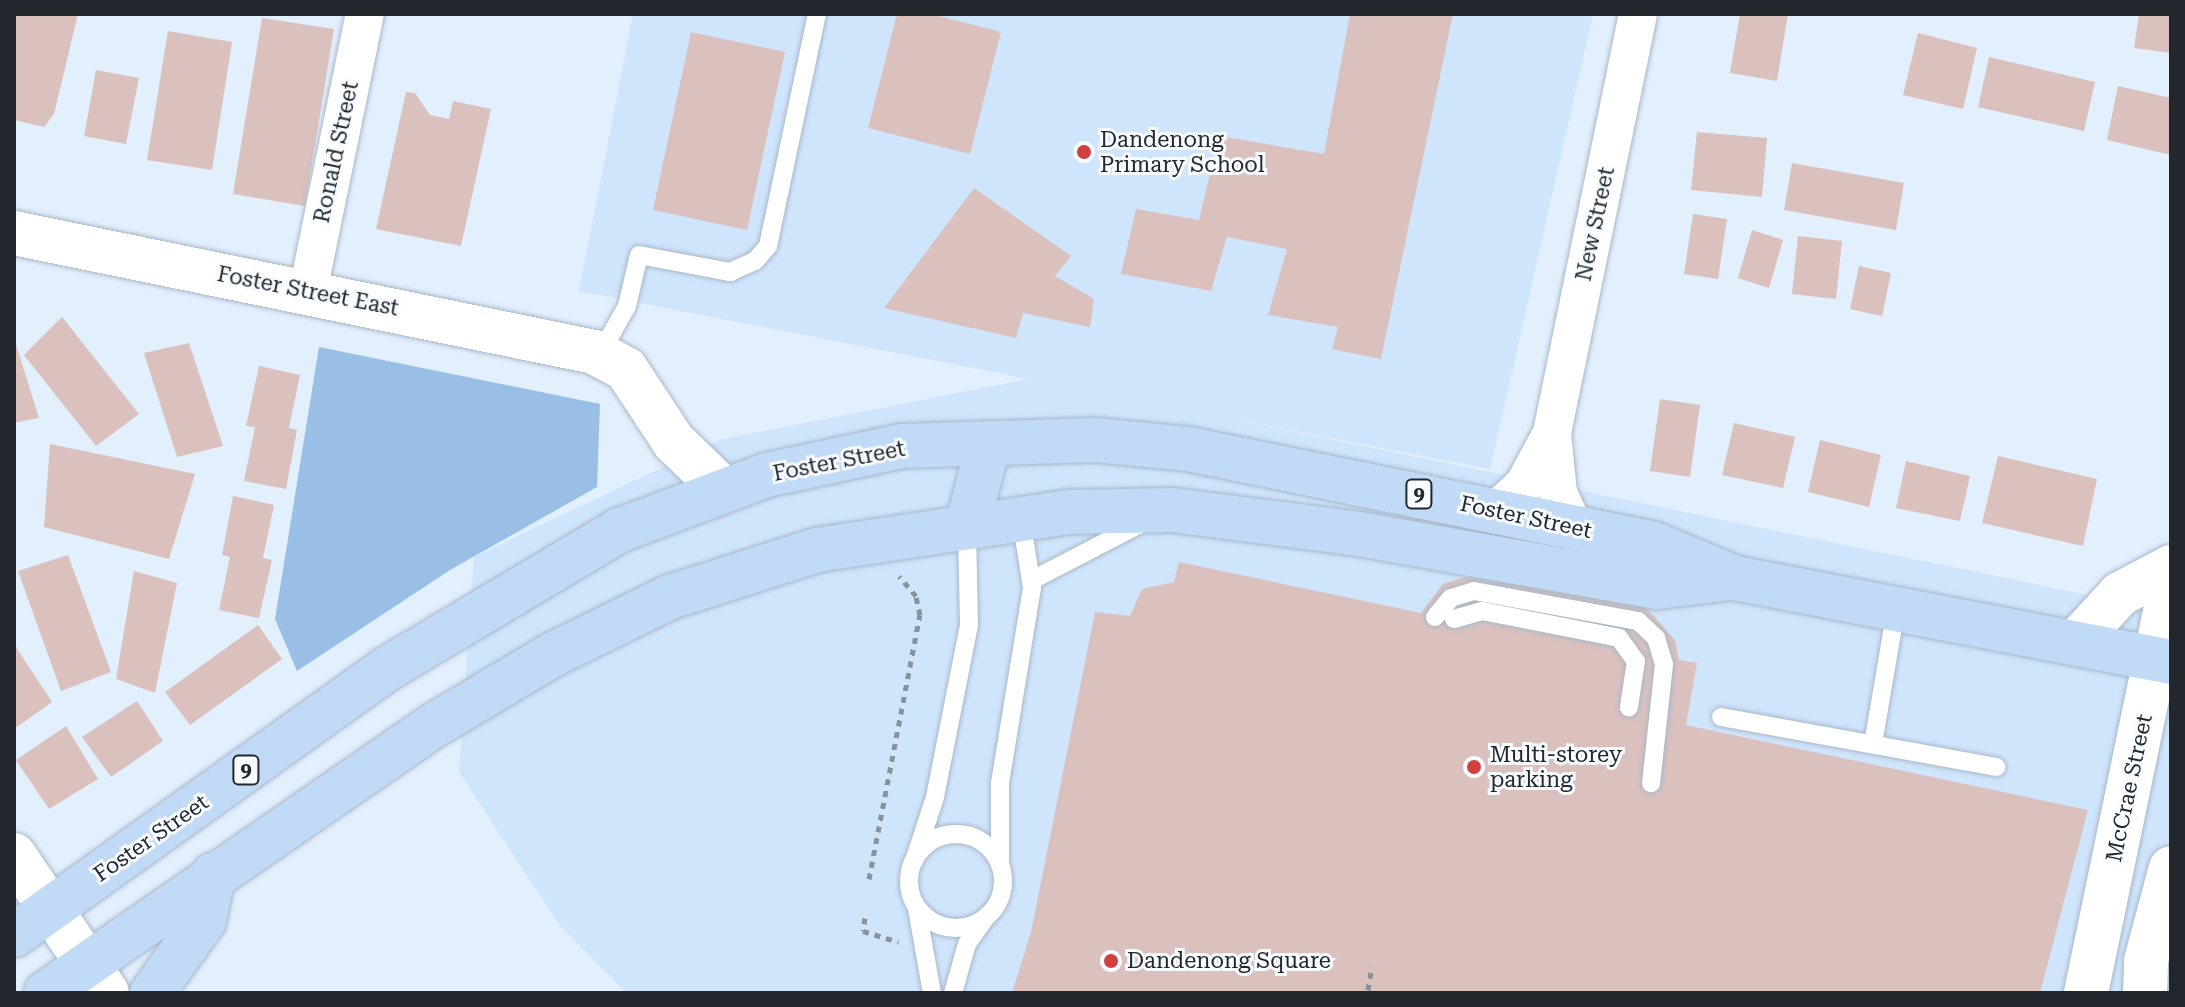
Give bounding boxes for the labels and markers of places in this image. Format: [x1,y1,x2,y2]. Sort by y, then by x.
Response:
place label: Dandenong Primary School [1100,126,1265,178]
marker: Dandenong Primary School [1075,143,1093,161]
place label: Multi-storey parking [1490,741,1622,792]
marker: Multi-storey parking [1465,758,1483,776]
place label: Dandenong Square [1127,948,1331,974]
marker: Dandenong Square [1102,952,1120,970]

